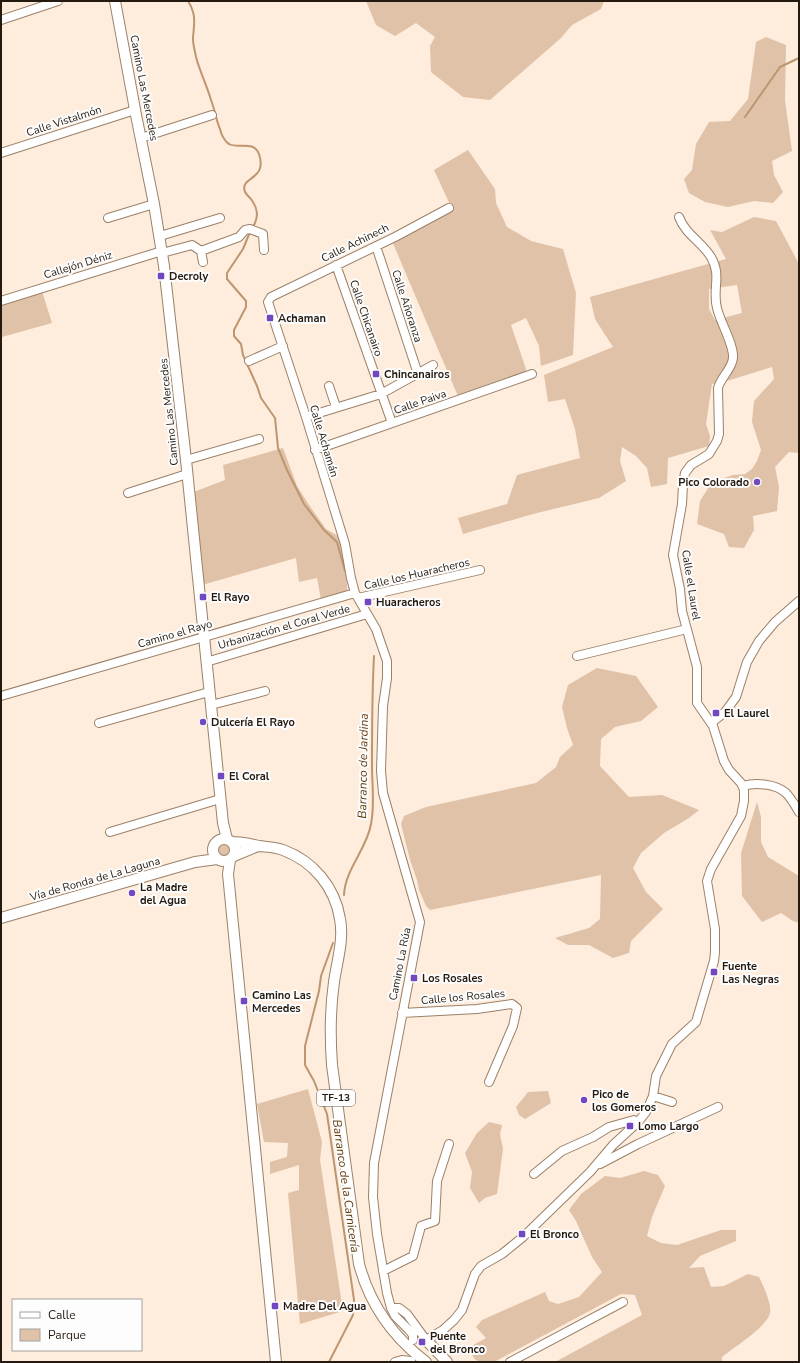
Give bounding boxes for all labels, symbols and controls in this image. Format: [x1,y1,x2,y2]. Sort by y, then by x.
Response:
street label: Camino Las Mercedes [126,34,162,142]
street label: Calle Vistalmón [24,102,104,140]
street label: Calle Achinech [319,220,391,266]
street label: Callejón Déniz [42,247,114,283]
street label: Calle Añoranza [388,268,426,344]
place label: Decroly [169,269,208,284]
marker: Decroly [156,271,166,281]
street label: Calle Chicanairo [346,278,386,358]
place label: Achaman [278,311,326,326]
marker: Achaman [265,313,275,323]
street label: Camino Las Mercedes [156,358,182,466]
place label: Chincanairos [384,367,450,382]
marker: Chincanairos [371,369,381,379]
street label: Calle Paiva [392,386,448,418]
street label: Calle Achamán [306,403,342,479]
place label: Pico Colorado [678,475,749,490]
marker: Pico Colorado [752,477,762,487]
street label: Calle el Laurel [678,549,704,622]
street label: Calle los Huaracheros [363,555,471,593]
place label: El Rayo [211,590,250,605]
marker: El Rayo [198,592,208,602]
place label: Huaracheros [376,595,441,610]
marker: Huaracheros [363,597,373,607]
street label: Urbanización el Coral Verde [216,601,352,653]
street label: Camino el Rayo [136,616,214,652]
place label: El Laurel [724,706,770,721]
marker: El Laurel [711,708,721,718]
water label: Barranco de Jardina [354,713,372,819]
place label: Dulcería El Rayo [211,715,295,730]
marker: Dulcería El Rayo [198,717,208,727]
place label: El Coral [229,769,270,784]
marker: El Coral [216,771,226,781]
street label: Vía de Ronda de La Laguna [27,853,162,905]
place label: La Madre del Agua [140,880,188,908]
marker: La Madre del Agua [127,888,137,898]
street label: Camino La Rúa [386,926,414,1002]
place label: Fuente Las Negras [722,959,779,987]
marker: Fuente Las Negras [709,967,719,977]
place label: Los Rosales [422,971,483,986]
marker: Los Rosales [409,973,419,983]
street label: Calle los Rosales [420,986,506,1008]
place label: Camino Las Mercedes [252,988,311,1016]
marker: Camino Las Mercedes [239,996,249,1006]
place label: Pico de los Gomeros [592,1087,656,1115]
road number: TF-13 [317,1090,355,1106]
marker: Pico de los Gomeros [579,1095,589,1105]
water label: Barranco de la Carnicería [329,1118,363,1254]
place label: Lomo Largo [638,1119,699,1134]
marker: Lomo Largo [625,1121,635,1131]
place label: El Bronco [530,1227,579,1242]
marker: El Bronco [517,1229,527,1239]
legend [12,1299,142,1351]
place label: Madre Del Agua [283,1299,366,1314]
marker: Madre Del Agua [270,1301,280,1311]
text: Calle [48,1307,76,1323]
text: Parque [48,1327,86,1343]
place label: Puente del Bronco [430,1329,485,1357]
marker: Puente del Bronco [417,1337,427,1347]

